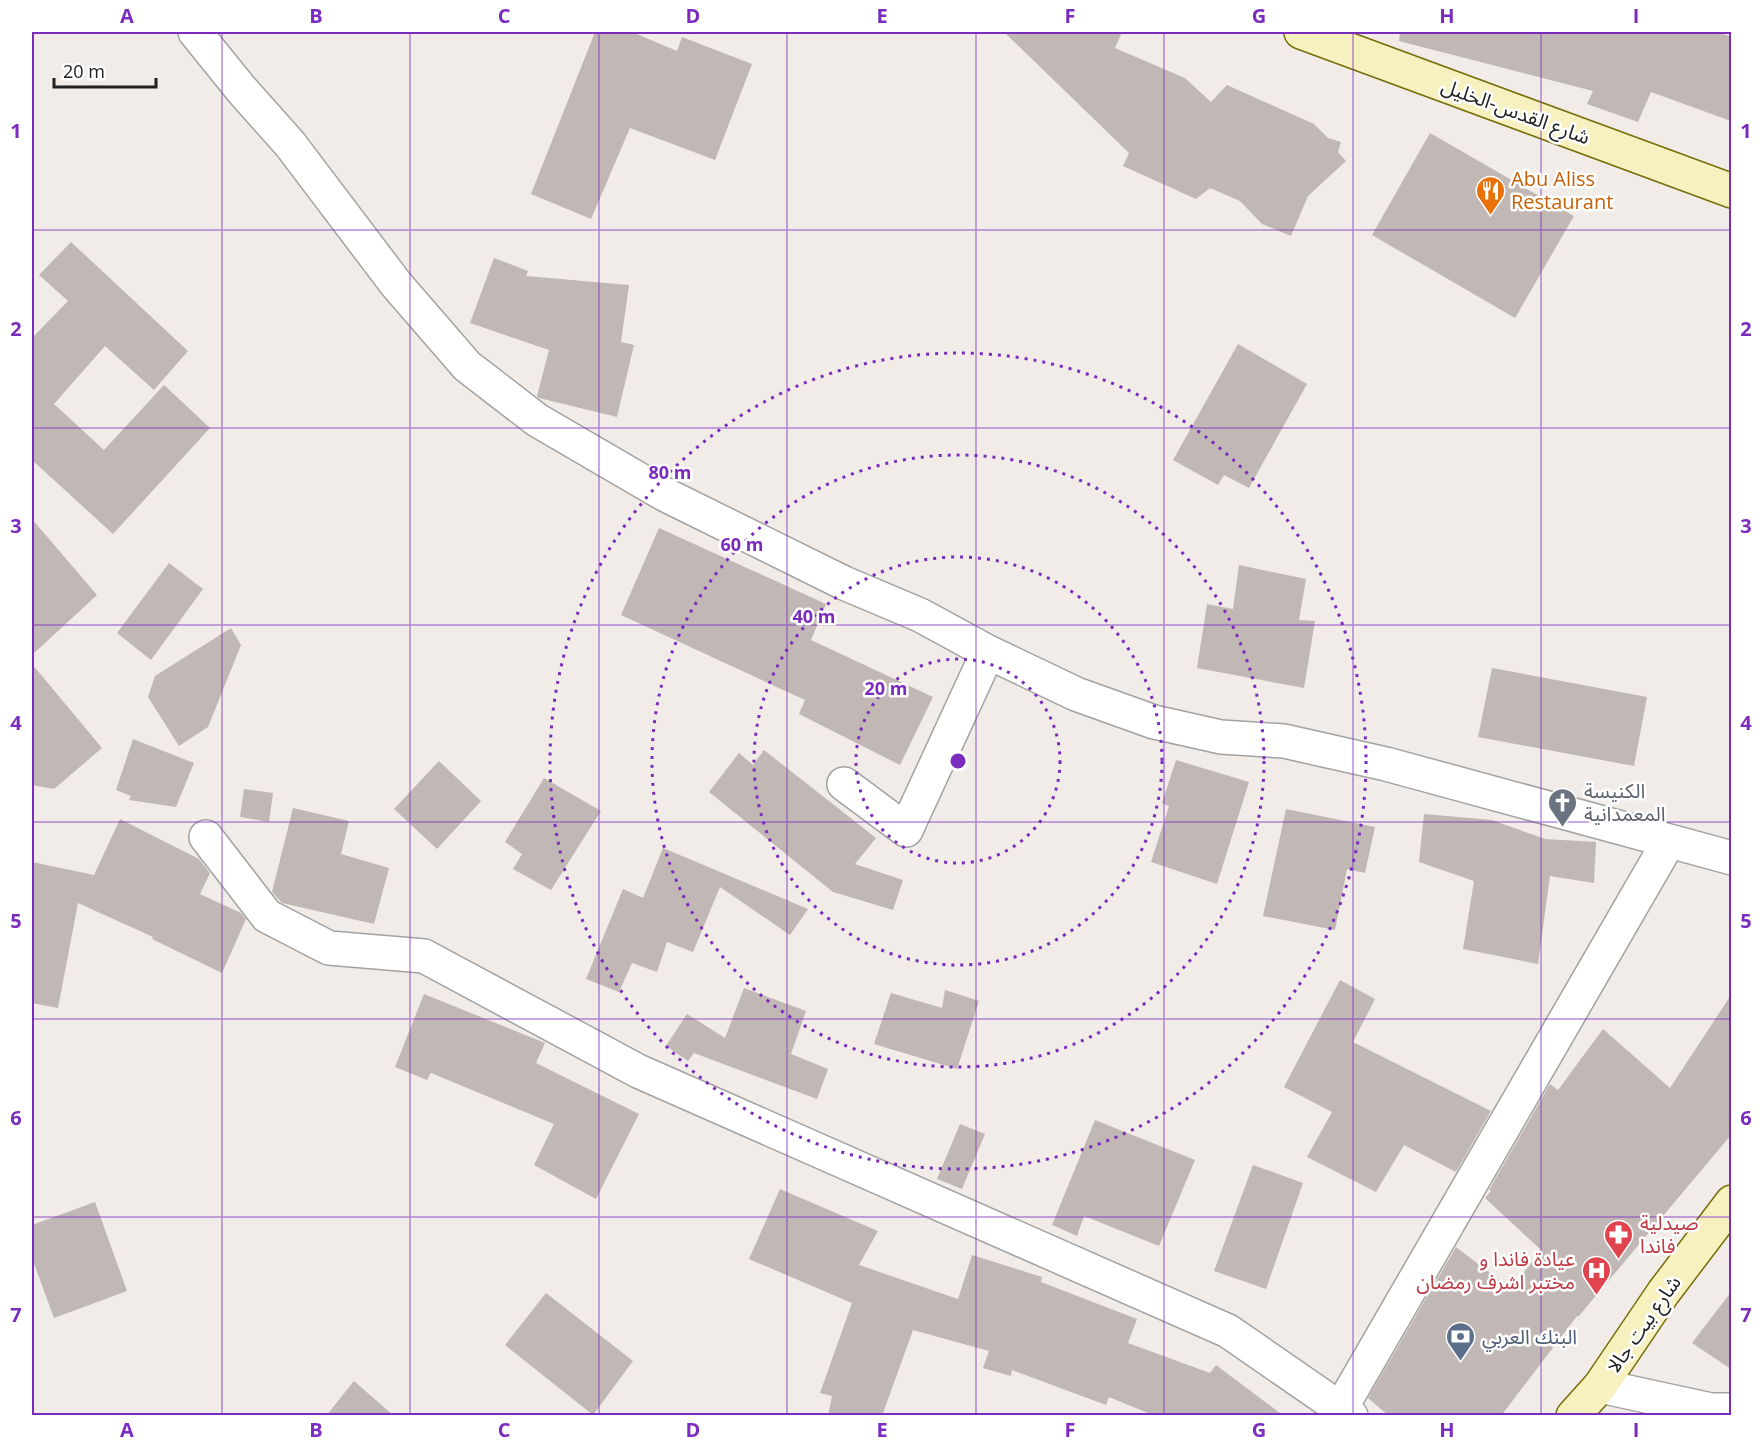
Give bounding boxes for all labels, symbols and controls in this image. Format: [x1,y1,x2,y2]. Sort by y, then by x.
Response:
text: A [120,2,134,29]
text: B [309,2,323,29]
text: C [498,2,511,29]
text: D [686,2,700,29]
text: E [876,2,888,29]
text: F [1065,2,1075,29]
text: G [1252,2,1266,29]
text: H [1439,2,1455,29]
text: I [1633,2,1639,29]
scale bar [54,51,156,89]
text: 20 m [63,59,105,83]
street label: شارع القدس-الخليل [1437,72,1594,152]
text: 1 [10,117,22,144]
text: 1 [1740,117,1752,144]
place label: Abu Aliss Restaurant [1511,165,1613,215]
restaurant icon: Abu Aliss Restaurant [1474,174,1506,216]
text: 2 [10,315,22,342]
text: 2 [1740,315,1752,342]
text: 80 m [649,460,691,484]
text: 3 [10,512,22,539]
text: 3 [1740,512,1752,539]
text: 60 m [721,532,763,556]
text: 40 m [793,604,835,628]
text: 20 m [865,676,907,700]
text: 4 [10,709,22,736]
text: 4 [1740,709,1752,736]
centre of rings [948,751,968,771]
place label: الكنيسة المعمدانية [1584,777,1665,827]
church icon: الكنيسة المعمدانية [1547,786,1579,828]
text: 5 [10,907,22,934]
text: 5 [1740,907,1752,934]
text: 6 [10,1104,22,1131]
text: 6 [1740,1104,1752,1131]
place label: صيدلية فاندا [1640,1209,1699,1259]
pharmacy icon: صيدلية فاندا [1603,1218,1635,1260]
place label: عيادة فاندا و مختبر اشرف رمضان [1416,1245,1575,1295]
hospital icon: عيادة فاندا و مختبر اشرف رمضان [1580,1254,1612,1296]
street label: شارع بيت جالا [1599,1270,1688,1379]
text: 7 [10,1301,22,1328]
text: 7 [1740,1301,1752,1328]
bank icon: البنك العربي [1445,1320,1477,1362]
place label: البنك العربي [1482,1323,1577,1352]
text: A [120,1416,134,1443]
text: B [309,1416,323,1443]
text: C [498,1416,511,1443]
text: D [686,1416,700,1443]
text: E [876,1416,888,1443]
text: F [1065,1416,1075,1443]
text: G [1252,1416,1266,1443]
text: H [1439,1416,1455,1443]
text: I [1633,1416,1639,1443]

